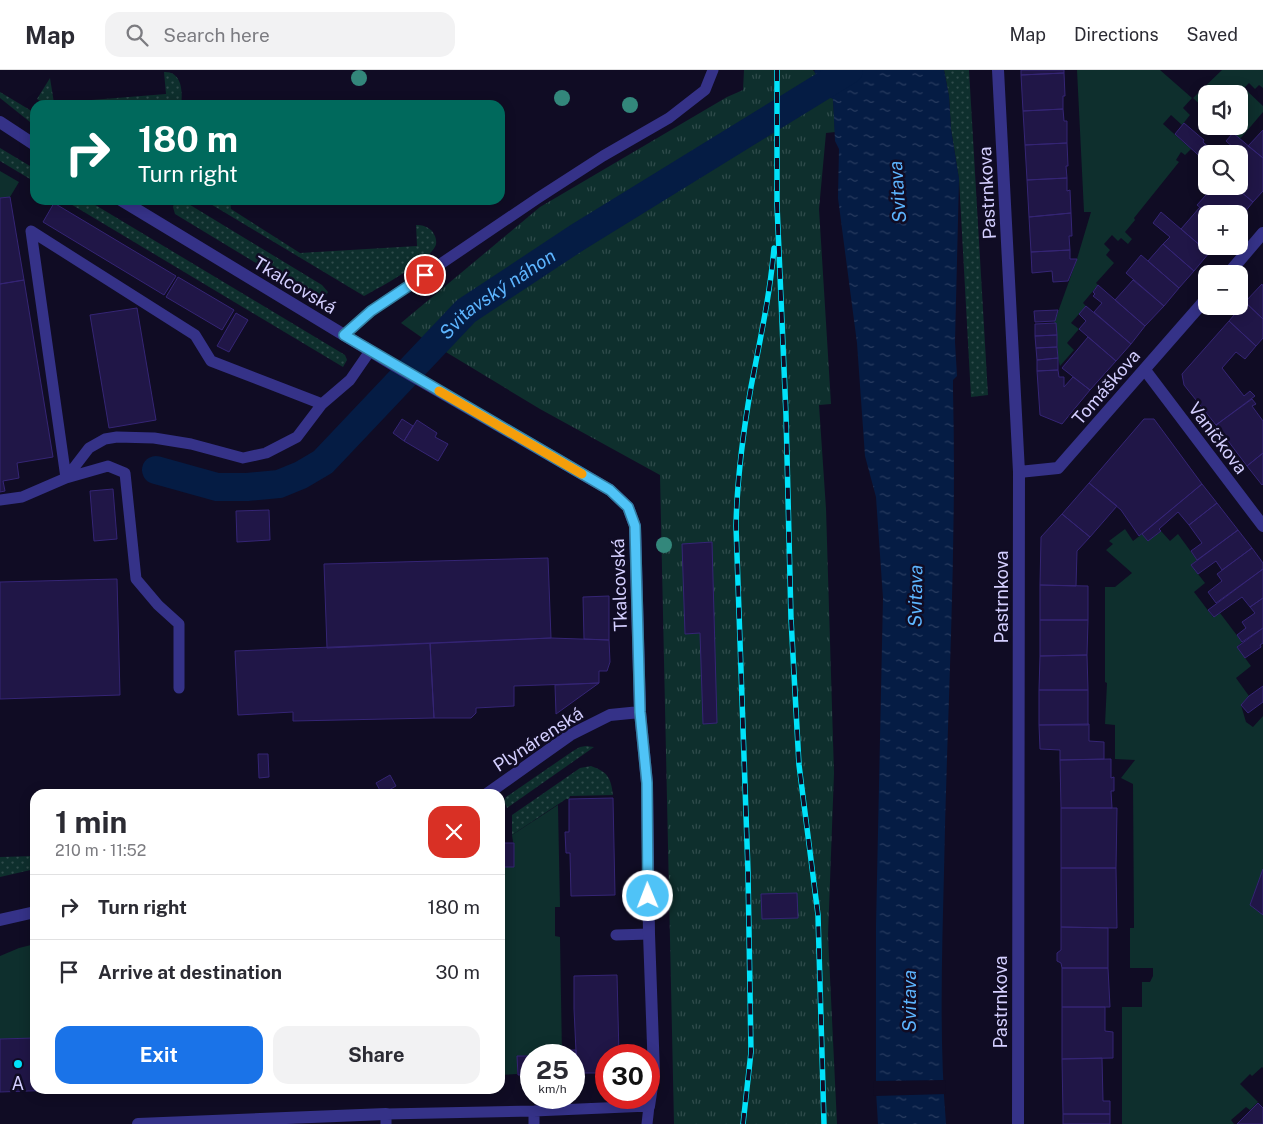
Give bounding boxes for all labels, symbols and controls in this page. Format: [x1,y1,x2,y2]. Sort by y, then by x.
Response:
search box [105,12,455,57]
text: Map [25,21,75,49]
icon: search [123,21,151,49]
text: Search here [163,24,270,46]
text: Map [1009,24,1046,45]
text: Directions [1074,24,1159,45]
text: Saved [1187,24,1238,45]
map controls [1198,85,1248,315]
button: sound [1198,85,1248,135]
text: 180 m [138,119,238,160]
icon: right [55,120,120,185]
button: search [1198,145,1248,195]
street label: Pastrnkova [974,146,1000,240]
water label: Svitava [884,160,910,224]
text: Turn right [138,161,238,187]
button: + [1198,205,1248,255]
water label: Svitavský náhon [434,244,559,343]
street label: Tkalcovská [250,252,340,318]
pin [404,254,446,296]
icon: arrive [411,261,439,289]
button: − [1198,265,1248,315]
street label: Tomáškova [1068,345,1144,429]
street label: Vaníčkova [1184,398,1252,478]
street label: Tkalcovská [607,538,631,632]
street label: Pastrnkova [991,551,1012,643]
water label: Svitava [903,565,927,627]
street label: Plynárenská [489,702,587,776]
text: 1 min [55,804,127,840]
button: close [428,806,480,858]
text: 210 m · 11:52 [55,841,146,860]
position arrow [621,869,673,921]
icon: right [55,893,83,921]
text: Turn right [98,896,187,918]
text: 180 m [427,896,480,918]
street label: Pastrnkova [990,956,1011,1048]
icon: arrive [55,958,83,986]
text: Arrive at destination [98,961,282,983]
text: 30 m [435,961,480,983]
water label: Svitava [898,970,920,1032]
button: Exit [55,1026,263,1084]
button: Share [273,1026,480,1084]
speed limit sign: 30 [595,1044,660,1109]
text: 25 [536,1055,569,1085]
marker: A [12,1058,24,1070]
place label: A [12,1073,25,1094]
text: km/h [538,1082,567,1096]

